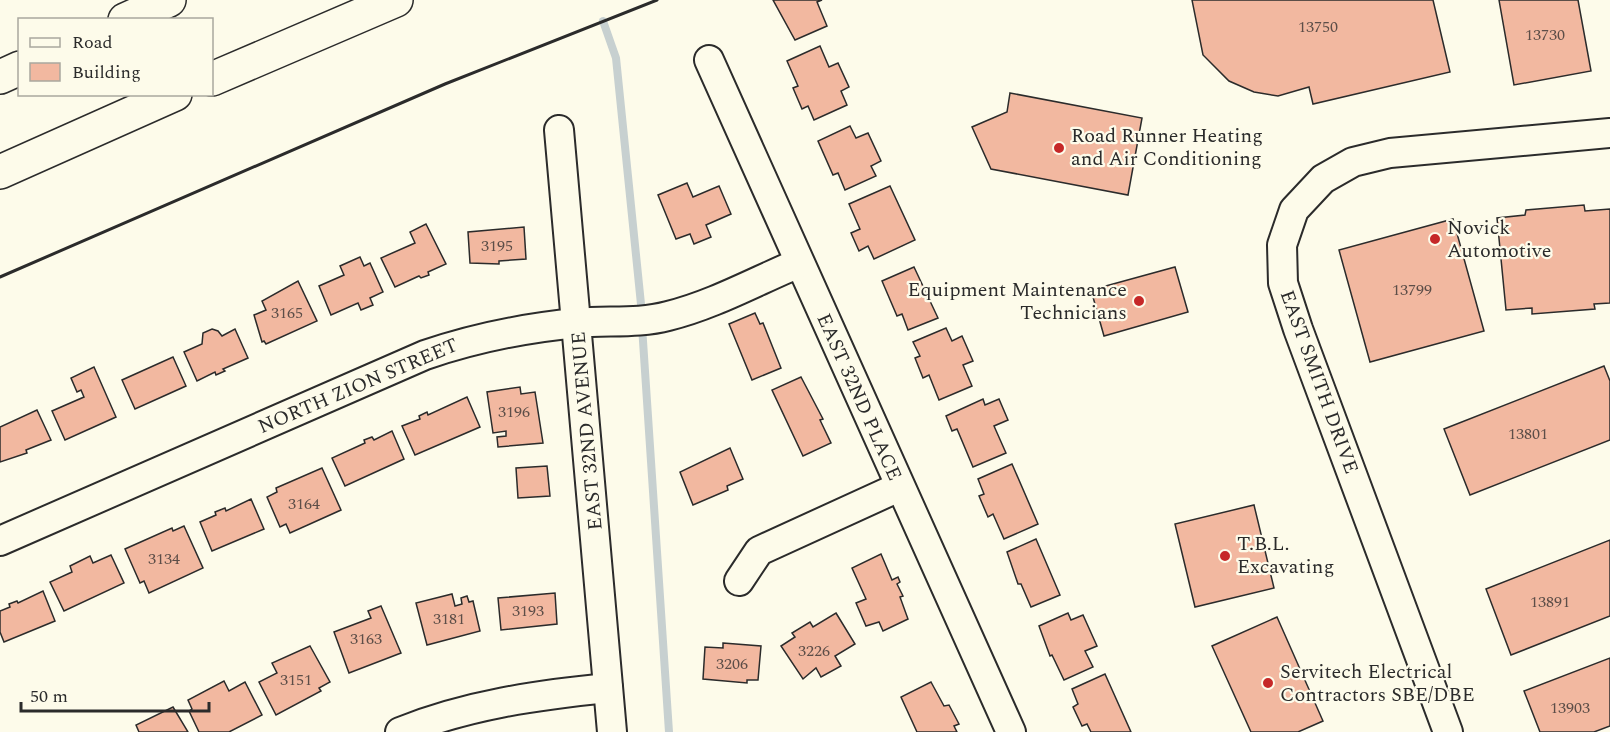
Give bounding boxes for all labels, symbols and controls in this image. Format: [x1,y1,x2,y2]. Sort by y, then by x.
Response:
house number: 13750 [1298,15,1338,39]
legend [18,18,213,96]
house number: 13730 [1525,23,1565,47]
text: Road [72,29,113,56]
text: Building [72,59,141,86]
place label: Road Runner Heating and Air Conditioning [1071,121,1263,174]
marker: Road Runner Heating and Air Conditioning [1052,141,1066,155]
place label: Novick Automotive [1447,213,1551,266]
marker: Novick Automotive [1428,232,1442,246]
house number: 3195 [481,234,513,258]
place label: Equipment Maintenance Technicians [908,275,1127,328]
house number: 13799 [1392,278,1432,302]
street label: EAST SMITH DRIVE [1272,286,1366,478]
marker: Equipment Maintenance Technicians [1132,294,1146,308]
house number: 3165 [271,301,303,325]
street label: EAST 32ND PLACE [809,309,909,485]
street label: NORTH ZION STREET [253,330,463,442]
street label: EAST 32ND AVENUE [563,330,611,532]
house number: 3196 [498,400,530,424]
house number: 13801 [1508,422,1548,446]
house number: 3164 [288,492,320,516]
place label: T.B.L. Excavating [1237,529,1334,582]
house number: 3134 [148,547,180,571]
marker: T.B.L. Excavating [1218,549,1232,563]
house number: 13891 [1530,590,1570,614]
house number: 3193 [512,599,544,623]
house number: 3181 [433,607,465,631]
house number: 3163 [350,627,382,651]
house number: 3226 [798,639,830,663]
house number: 3206 [716,652,748,676]
place label: Servitech Electrical Contractors SBE/DBE [1280,657,1475,710]
house number: 3151 [280,668,312,692]
scale bar [21,675,208,713]
marker: Servitech Electrical Contractors SBE/DBE [1261,676,1275,690]
text: 50 m [30,683,68,710]
house number: 13903 [1550,696,1590,720]

